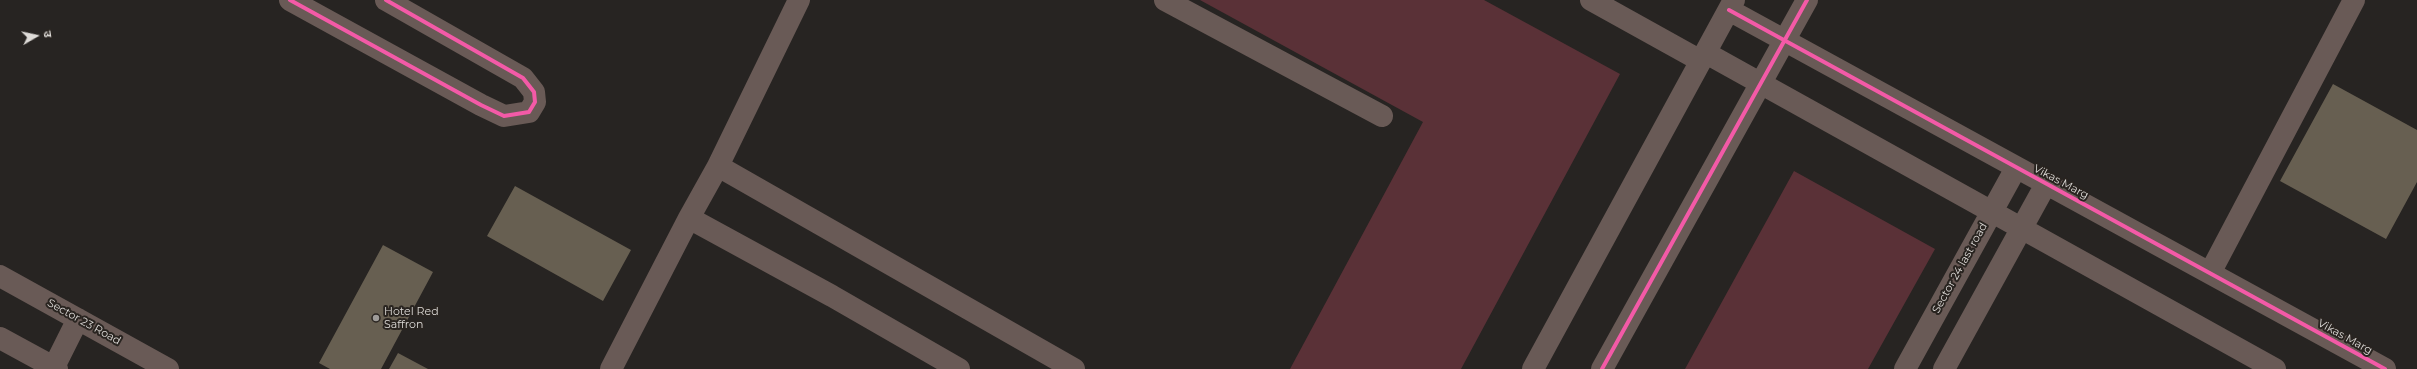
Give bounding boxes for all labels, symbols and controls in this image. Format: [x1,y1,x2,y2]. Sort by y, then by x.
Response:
north arrow [16,16,56,56]
text: उ [40,30,55,38]
street label: Vikas Marg [2031,162,2091,202]
street label: Sector 24 last road [1930,220,1990,316]
street label: Sector 23 Road [45,296,123,348]
place label: Hotel Red Saffron [384,305,439,331]
marker: Hotel Red Saffron [371,313,381,323]
street label: Vikas Marg [2315,317,2375,357]

